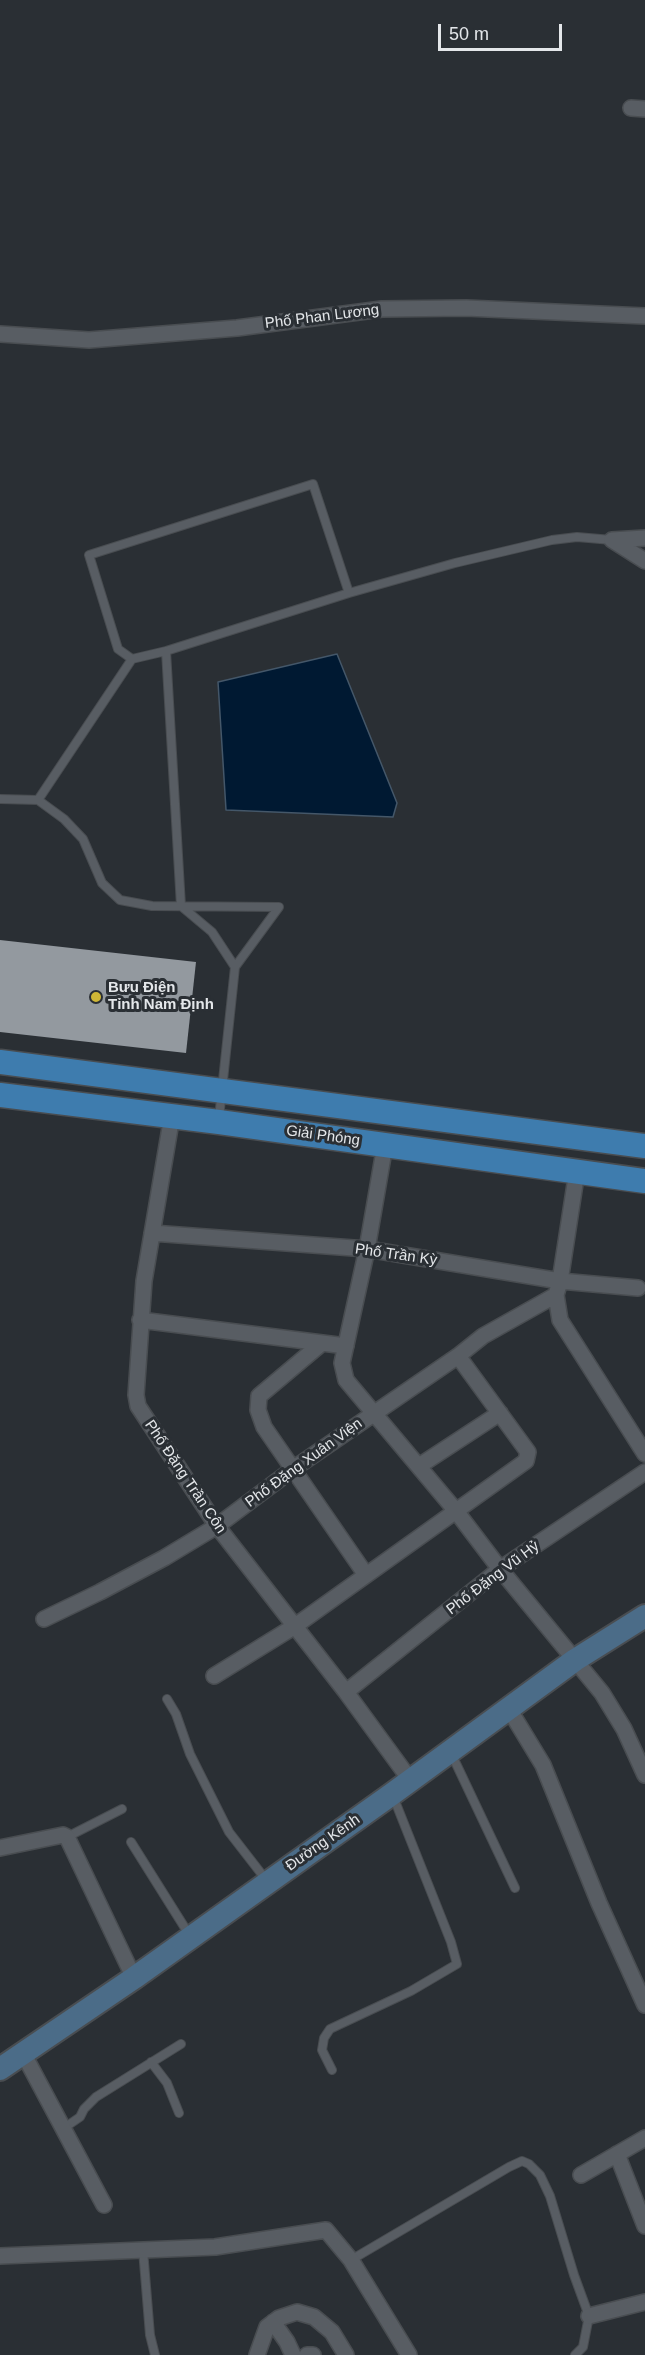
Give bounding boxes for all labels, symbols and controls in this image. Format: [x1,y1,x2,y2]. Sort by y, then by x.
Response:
scale bar [441,12,566,50]
text: 50 m [449,24,489,44]
street label: Phố Phan Lương [264,301,380,333]
place label: Bưu Điện Tỉnh Nam Định [108,979,214,1014]
marker: Bưu Điện Tỉnh Nam Định [89,990,103,1004]
street label: Giải Phóng [285,1122,361,1150]
street label: Phố Trần Kỳ [354,1240,438,1270]
street label: Phố Đặng Xuân Viện [242,1415,366,1511]
street label: Phố Đặng Trần Côn [140,1417,230,1537]
street label: Phố Đặng Vũ Hỷ [443,1537,543,1619]
street label: Đường Kênh [282,1811,364,1875]

